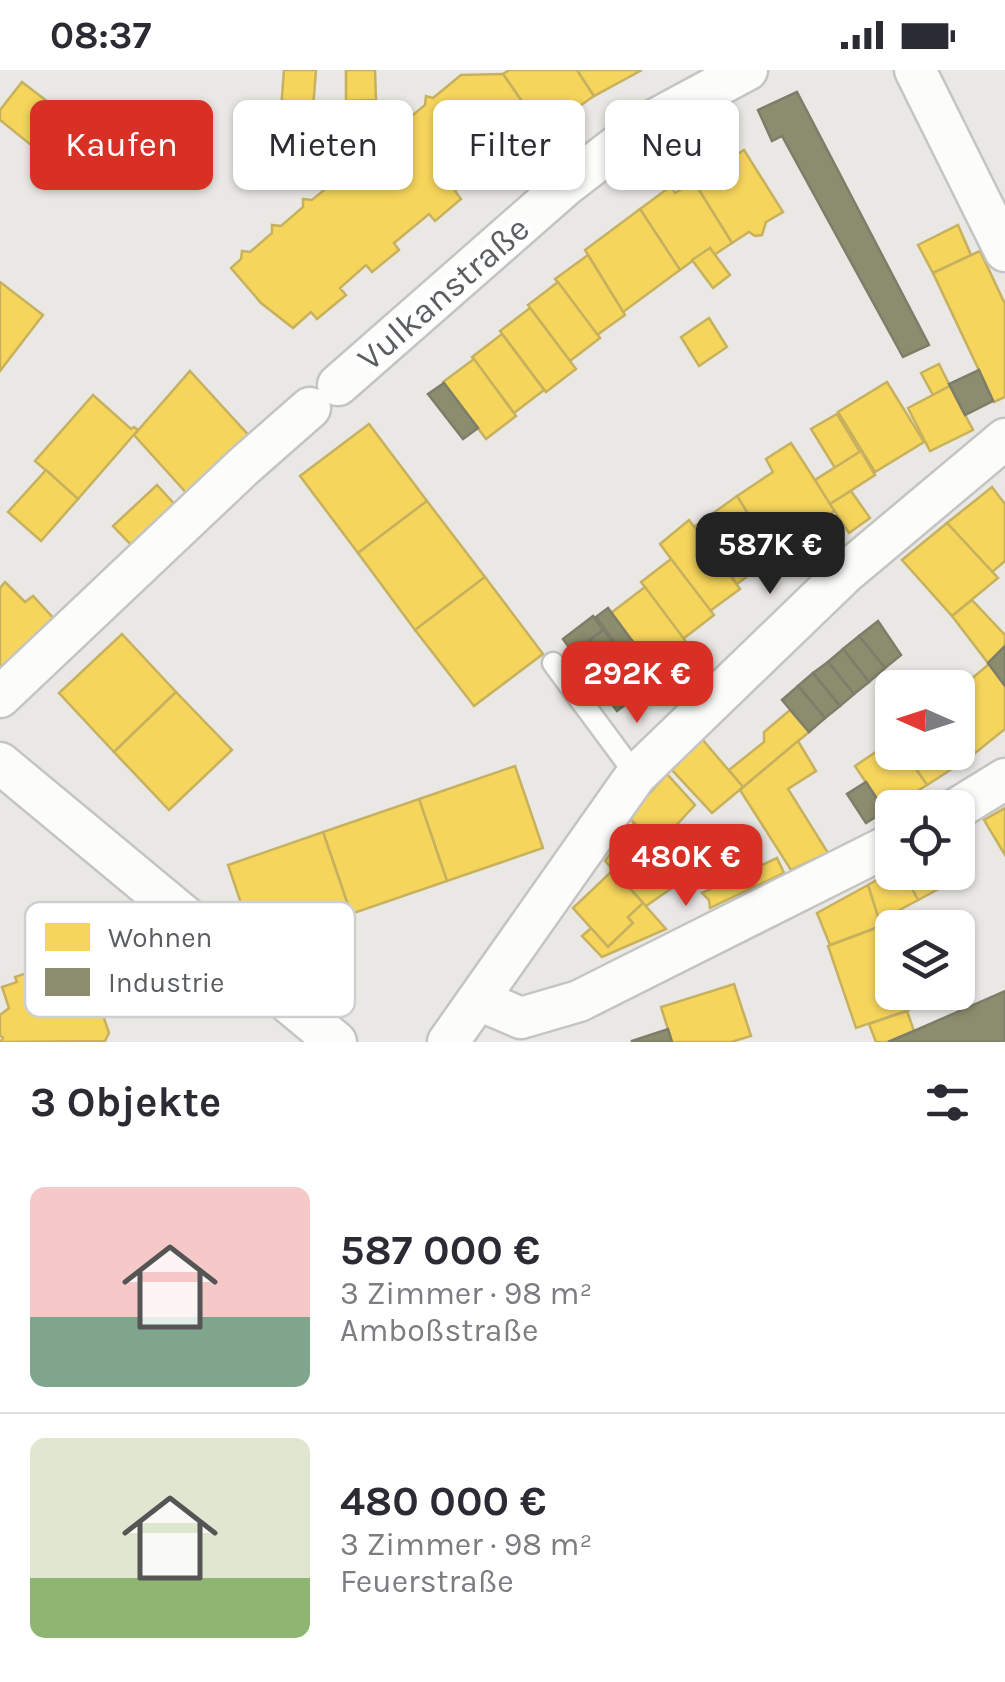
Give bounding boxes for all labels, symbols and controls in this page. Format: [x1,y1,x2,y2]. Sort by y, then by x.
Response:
text: 08:37 [50,13,151,58]
chip: Kaufen [30,100,213,190]
chip: Mieten [233,100,413,190]
chip: Filter [433,100,585,190]
chip: Neu [605,100,739,190]
street label: Vulkanstraße [349,208,537,379]
pin: 587K € [689,512,851,597]
text: 587K € [718,526,822,563]
pin: 292K € [556,641,718,726]
text: 292K € [583,655,691,692]
north arrow [875,670,975,770]
map controls [875,670,975,1010]
button: locate [875,790,975,890]
pin: 480K € [605,824,767,909]
text: 480K € [631,838,741,875]
legend [25,902,355,1017]
button: layers [875,910,975,1010]
text: Wohnen [108,921,213,954]
text: Industrie [108,966,224,999]
icon: filters [920,1075,975,1130]
text: 3 Objekte [30,1077,221,1127]
text: 587 000 € [340,1225,540,1275]
icon: home [110,1227,230,1347]
text: 3 Zimmer · 98 m² [340,1275,592,1312]
text: Amboßstraße [340,1312,539,1349]
text: 480 000 € [340,1476,546,1526]
icon: home [110,1478,230,1598]
text: 3 Zimmer · 98 m² [340,1526,592,1563]
text: Feuerstraße [340,1563,514,1600]

